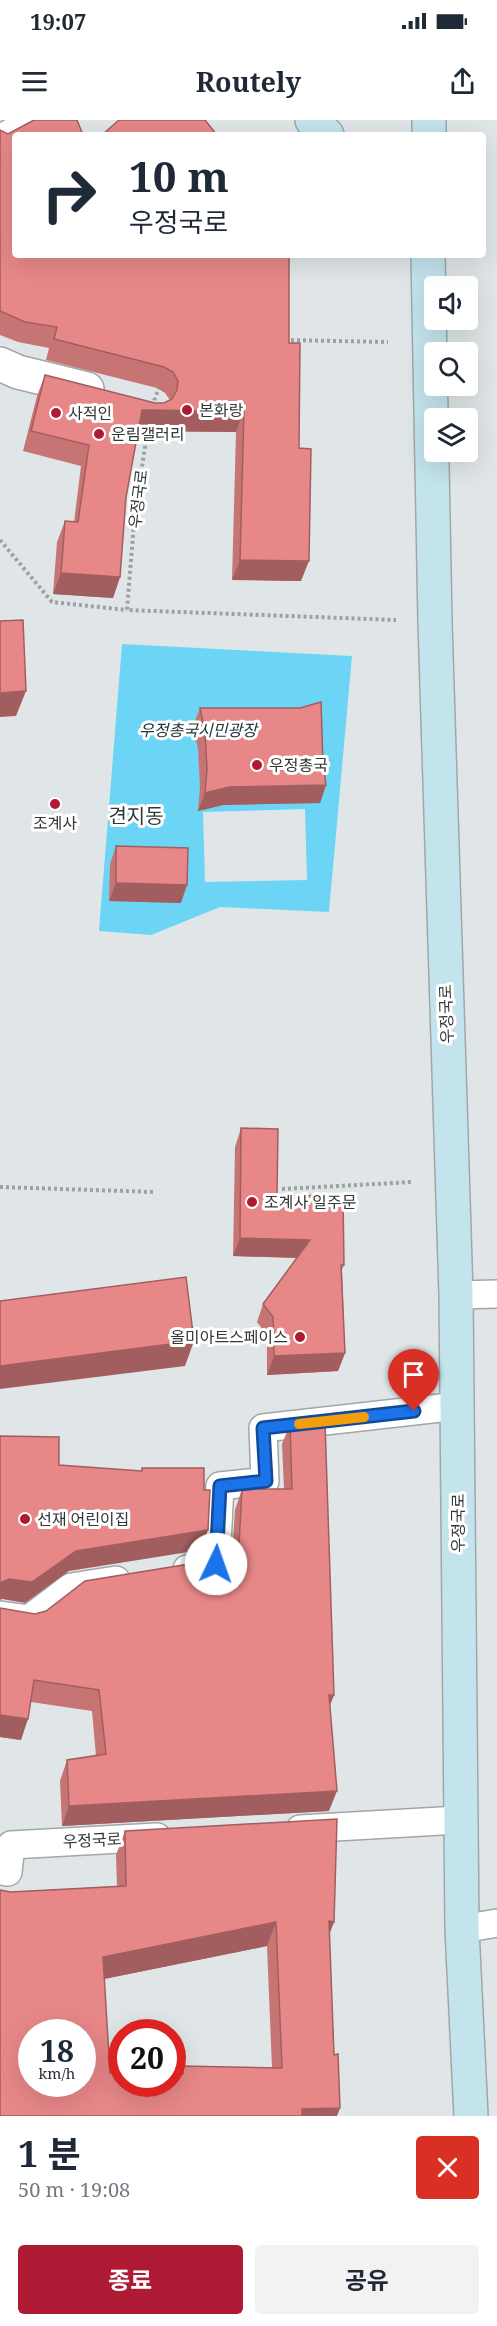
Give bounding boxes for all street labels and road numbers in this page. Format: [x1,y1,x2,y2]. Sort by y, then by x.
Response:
street label: 우정국로 [123,468,153,530]
street label: 우정국로 [434,984,458,1044]
street label: 우정국로 [447,1493,469,1552]
street label: 우정국로 [62,1827,122,1853]

